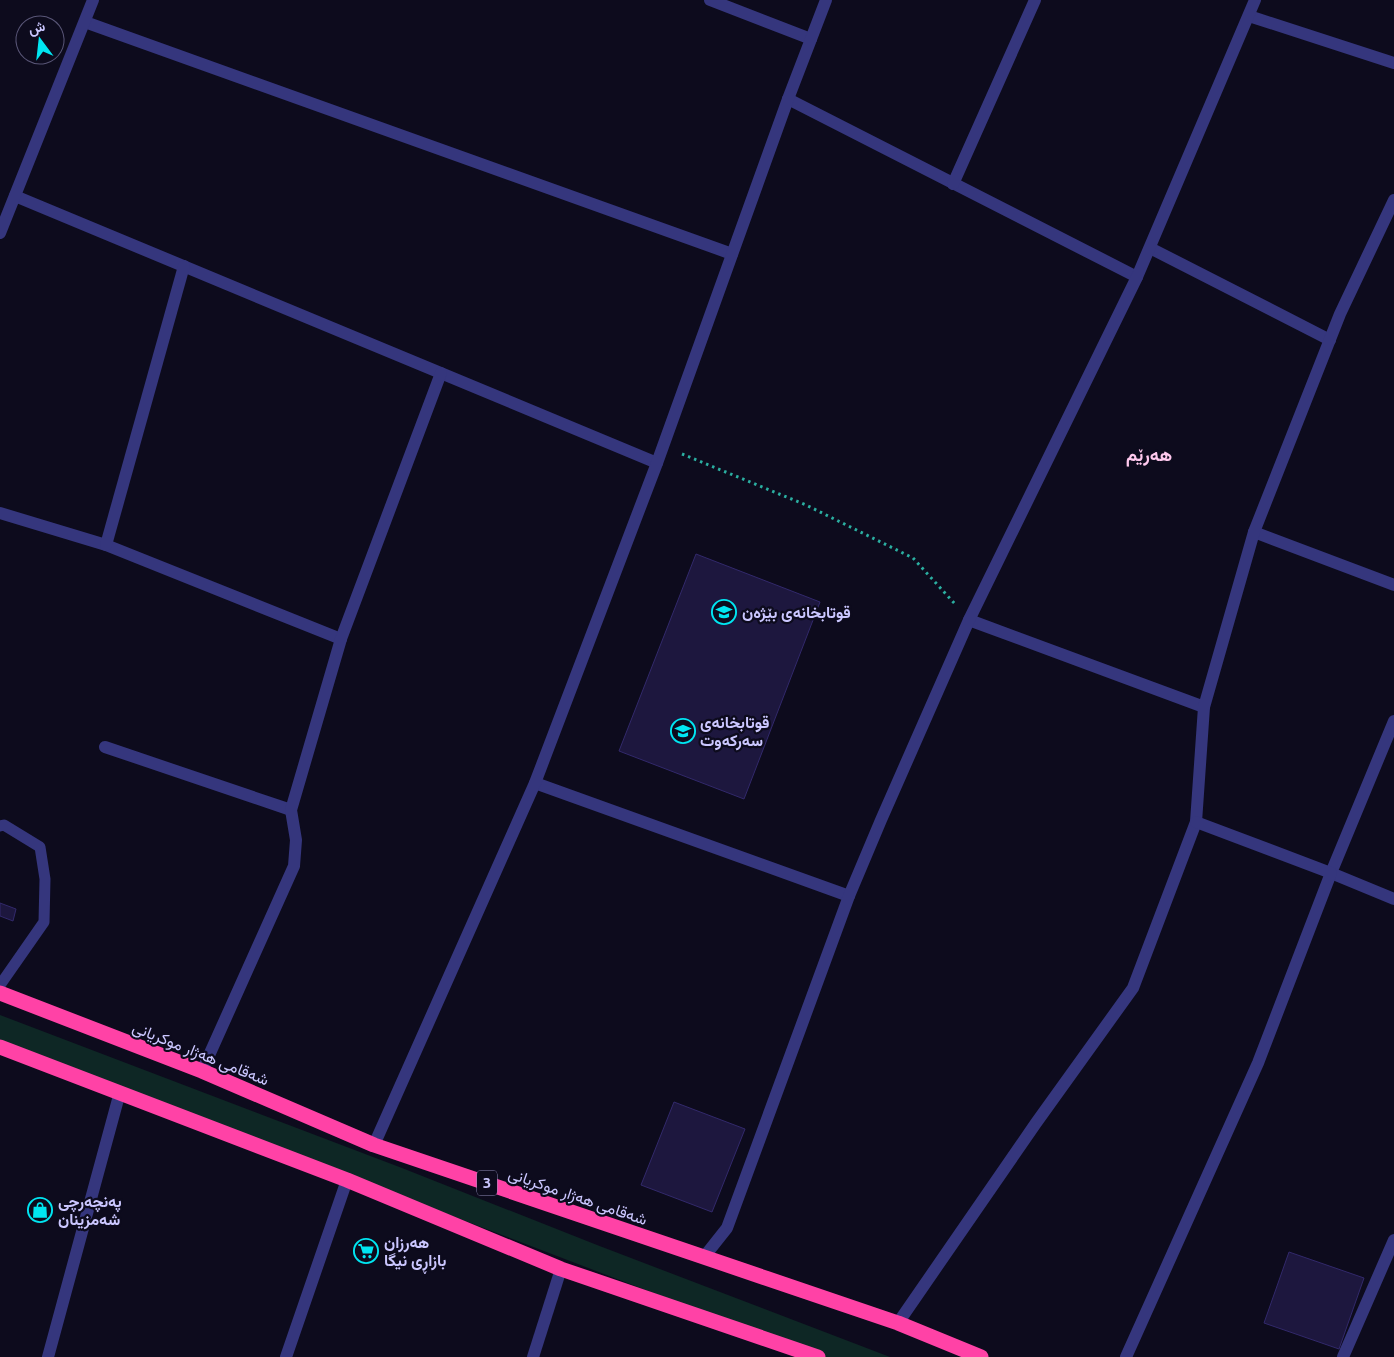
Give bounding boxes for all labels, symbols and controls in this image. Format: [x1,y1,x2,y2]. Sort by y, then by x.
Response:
north arrow [15,15,65,65]
text: ش [26,17,47,38]
district label: ھەرێم [1126,444,1172,467]
school or university icon: قوتابخانەی بێژەن [711,599,737,625]
place label: قوتابخانەی بێژەن [742,603,851,623]
place label: قوتابخانەی سەرکەوت [700,713,770,751]
school or university icon: قوتابخانەی سەرکەوت [670,718,696,744]
street label: شەقامی ھەژار موکریانی [129,1017,272,1090]
street label: شەقامی ھەژار موکریانی [506,1164,650,1230]
road number: 3 [477,1170,497,1196]
place label: پەنچەرچی شەمزینان [58,1192,122,1230]
shop icon: پەنچەرچی شەمزینان [27,1197,53,1223]
place label: هەرزان بازاڕی نیگا [384,1233,446,1274]
supermarket icon: هەرزان بازاڕی نیگا [353,1238,379,1264]

